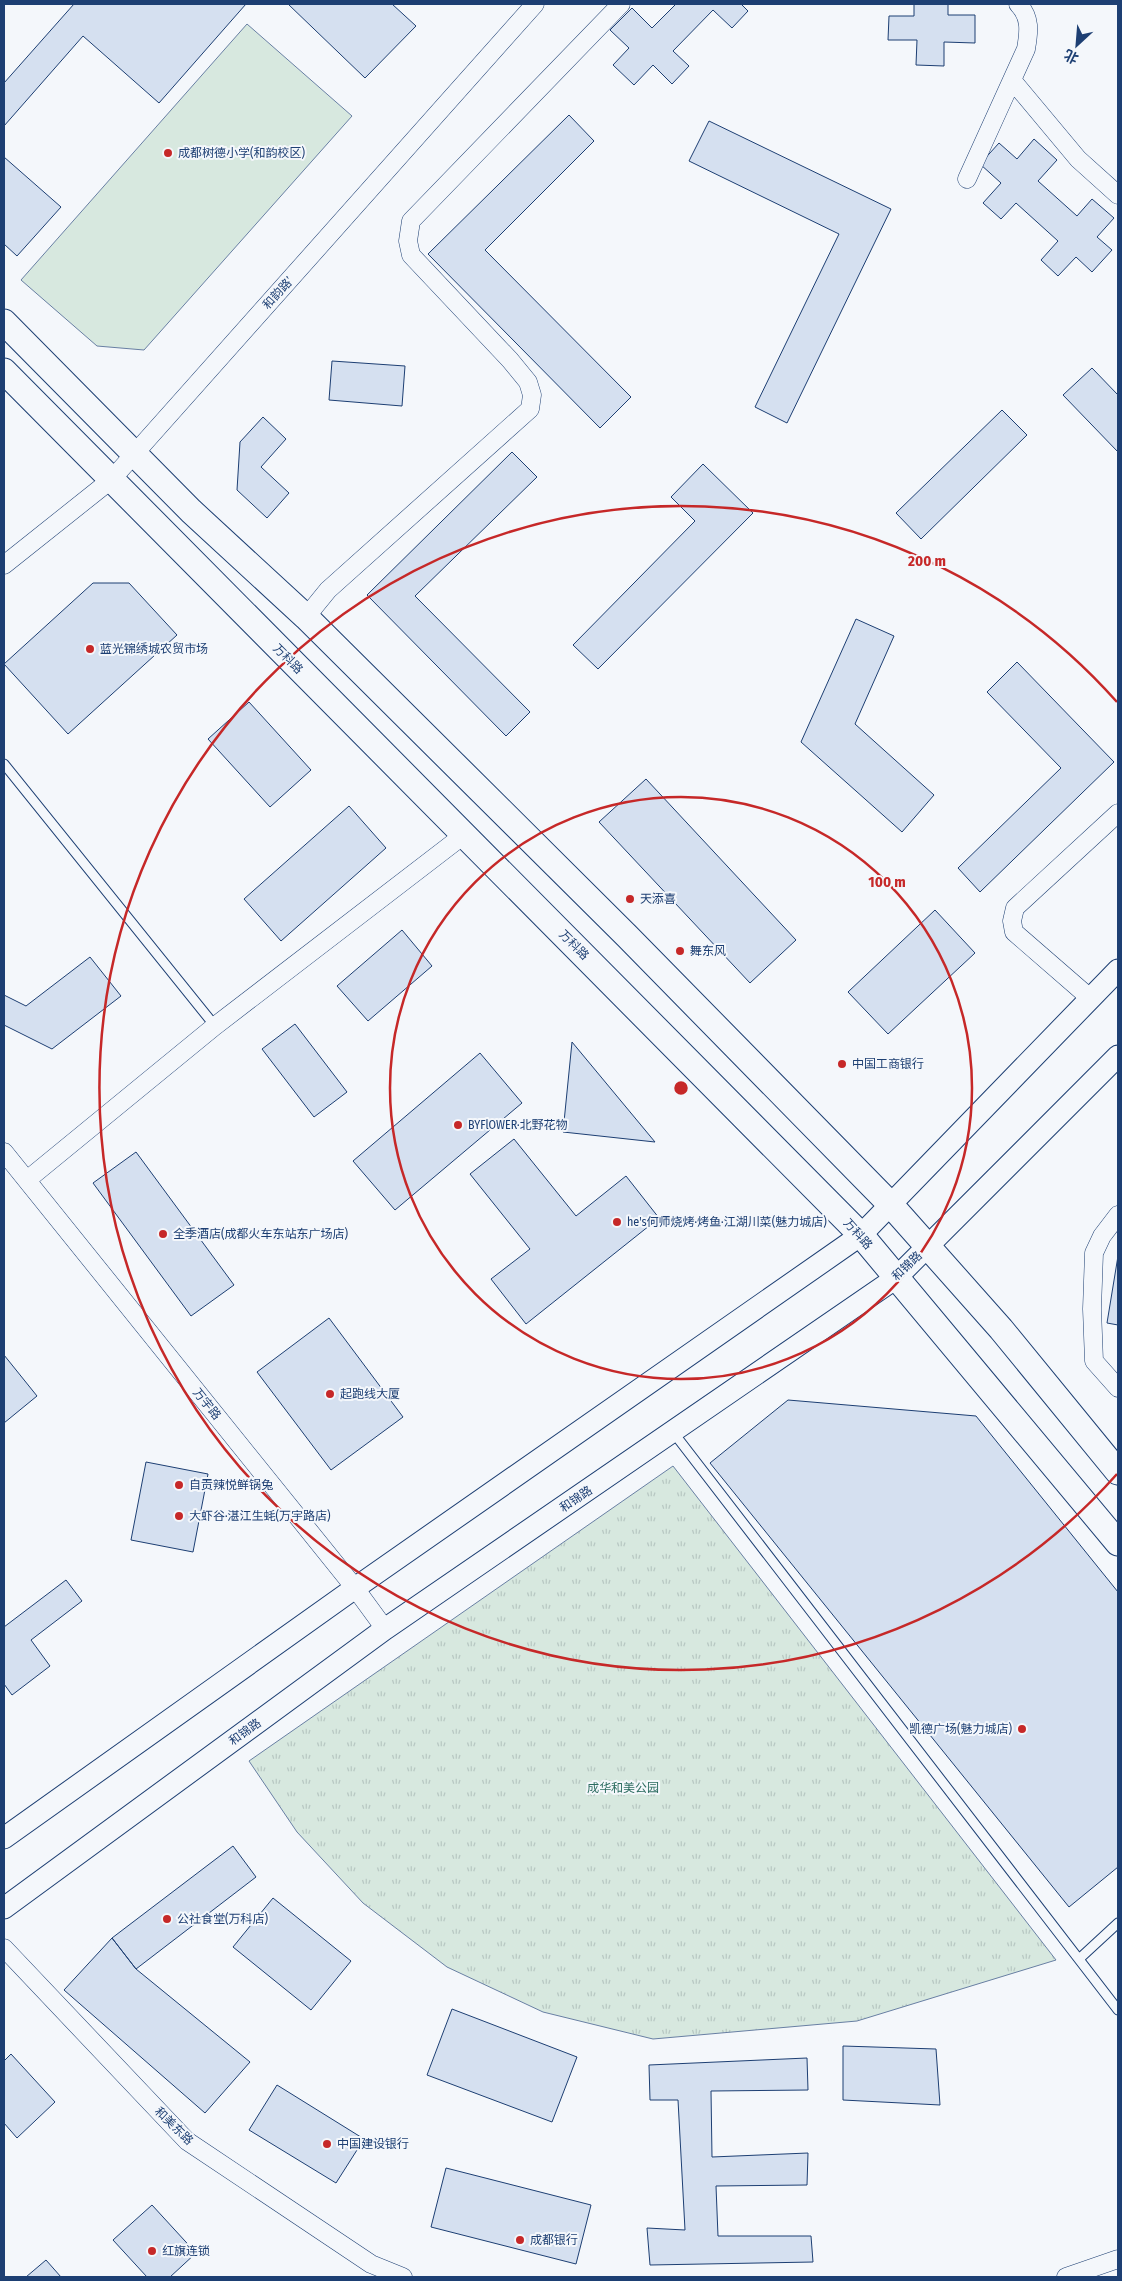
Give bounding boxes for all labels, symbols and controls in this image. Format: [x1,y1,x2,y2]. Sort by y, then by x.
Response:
north arrow [1052,20,1102,70]
text: 北 [1062,46,1082,67]
place label: 成都树德小学(和韵校区) [178,146,306,160]
marker: 成都树德小学(和韵校区) [162,147,174,159]
street label: 和韵路’ [260,274,296,312]
text: 200 m [907,552,946,570]
street label: 万科路 [270,641,306,677]
place label: 蓝光锦绣城农贸市场 [100,642,208,656]
marker: 蓝光锦绣城农贸市场 [84,643,96,655]
text: 100 m [868,873,906,891]
place label: 天添喜 [640,892,676,906]
marker: 天添喜 [624,893,636,905]
street label: 万科路 [556,927,592,963]
place label: 舞东风 [690,944,726,958]
marker: 舞东风 [674,945,686,957]
place label: 中国工商银行 [852,1057,924,1071]
marker: 中国工商银行 [836,1058,848,1070]
centre of rings [672,1079,690,1097]
place label: BYFlOWER·北野花物 [468,1118,568,1132]
marker: BYFlOWER·北野花物 [452,1119,464,1131]
place label: he's何师烧烤·烤鱼·江湖川菜(魅力城店) [627,1215,827,1229]
marker: he's何师烧烤·烤鱼·江湖川菜(魅力城店) [611,1216,623,1228]
street label: 万科路 [841,1216,875,1252]
place label: 全季酒店(成都火车东站东广场店) [173,1227,349,1241]
marker: 全季酒店(成都火车东站东广场店) [157,1228,169,1240]
street label: 和锦路 [889,1249,925,1283]
street label: 万宇路 [190,1386,224,1422]
place label: 起跑线大厦 [340,1387,400,1401]
marker: 起跑线大厦 [324,1388,336,1400]
place label: 自贡辣悦鲜锅兔 [189,1478,273,1492]
marker: 自贡辣悦鲜锅兔 [173,1479,185,1491]
street label: 和锦路 [557,1483,595,1515]
place label: 大虾谷·湛江生蚝(万宇路店) [189,1509,331,1523]
marker: 大虾谷·湛江生蚝(万宇路店) [173,1510,185,1522]
street label: 和锦路 [226,1716,264,1748]
place label: 凯德广场(魅力城店) [909,1722,1012,1736]
marker: 凯德广场(魅力城店) [1016,1723,1028,1735]
park label: 成华和美公园 [587,1781,659,1795]
place label: 公社食堂(万科店) [177,1912,269,1926]
marker: 公社食堂(万科店) [161,1913,173,1925]
street label: 和美东路 [152,2104,196,2148]
place label: 中国建设银行 [337,2137,409,2151]
marker: 中国建设银行 [321,2138,333,2150]
place label: 成都银行 [530,2233,578,2247]
marker: 成都银行 [514,2234,526,2246]
place label: 红旗连锁 [162,2244,210,2258]
marker: 红旗连锁 [146,2245,158,2257]

